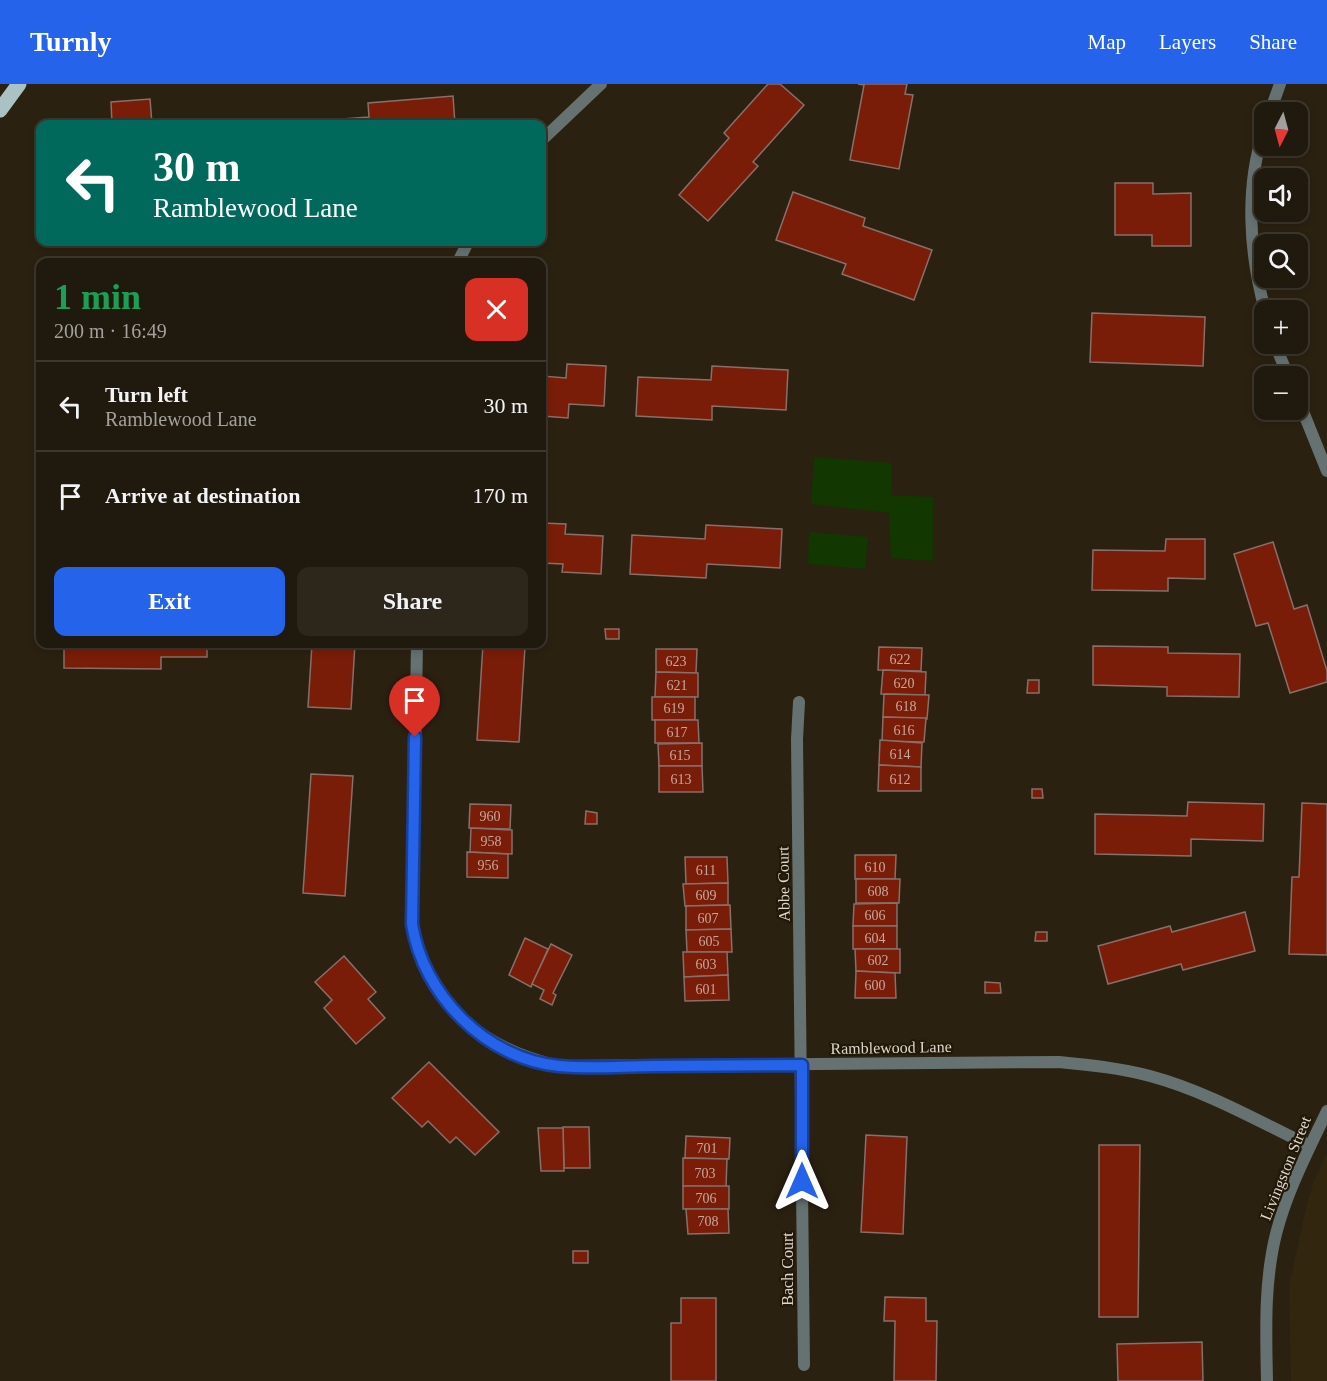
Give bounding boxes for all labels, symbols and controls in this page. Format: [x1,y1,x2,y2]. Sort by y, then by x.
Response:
text: Turnly [30,26,111,57]
text: Map [1088,30,1126,54]
text: Layers [1159,30,1216,54]
text: Share [1249,30,1297,54]
north arrow [1254,102,1308,156]
map controls [1254,102,1308,420]
icon: left [54,144,132,222]
text: 30 m [153,144,241,190]
button: sound [1254,168,1308,222]
text: Ramblewood Lane [153,193,358,223]
button: search [1254,234,1308,288]
text: 1 min [54,277,141,317]
button: close [465,278,528,341]
button: + [1254,300,1308,354]
text: 200 m · 16:49 [54,320,167,342]
button: − [1254,366,1308,420]
text: Turn left [105,382,188,407]
icon: left [54,390,87,423]
text: 30 m [483,393,528,418]
text: Ramblewood Lane [105,408,257,430]
icon: arrive [54,480,87,513]
text: Arrive at destination [105,483,301,508]
text: 170 m [472,483,528,508]
button: Exit [54,567,285,636]
button: Share [297,567,528,636]
house number: 622 [890,652,911,667]
house number: 623 [666,654,687,669]
pin [389,675,440,737]
house number: 620 [894,676,915,691]
house number: 621 [667,678,688,693]
icon: arrive [398,684,431,717]
house number: 618 [896,699,917,714]
house number: 619 [664,701,685,716]
house number: 616 [894,723,915,738]
house number: 617 [667,725,688,740]
house number: 614 [890,747,911,762]
house number: 615 [670,748,691,763]
house number: 613 [671,772,692,787]
house number: 612 [890,772,911,787]
house number: 960 [480,809,501,824]
house number: 958 [481,834,502,849]
street label: Abbe Court [774,846,793,922]
house number: 956 [478,858,499,873]
house number: 610 [865,860,886,875]
house number: 611 [696,863,716,878]
house number: 608 [868,884,889,899]
house number: 609 [696,888,717,903]
house number: 606 [865,908,886,923]
house number: 607 [698,911,719,926]
house number: 604 [865,931,886,946]
house number: 605 [699,934,720,949]
house number: 602 [868,953,889,968]
house number: 603 [696,957,717,972]
house number: 600 [865,978,886,993]
house number: 601 [696,982,717,997]
street label: Ramblewood Lane [830,1038,952,1057]
street label: Livingston Street [1257,1113,1315,1223]
house number: 701 [697,1141,718,1156]
position arrow [770,1149,834,1213]
house number: 703 [695,1166,716,1181]
house number: 706 [696,1191,717,1206]
house number: 708 [698,1214,719,1229]
street label: Bach Court [779,1232,796,1306]

